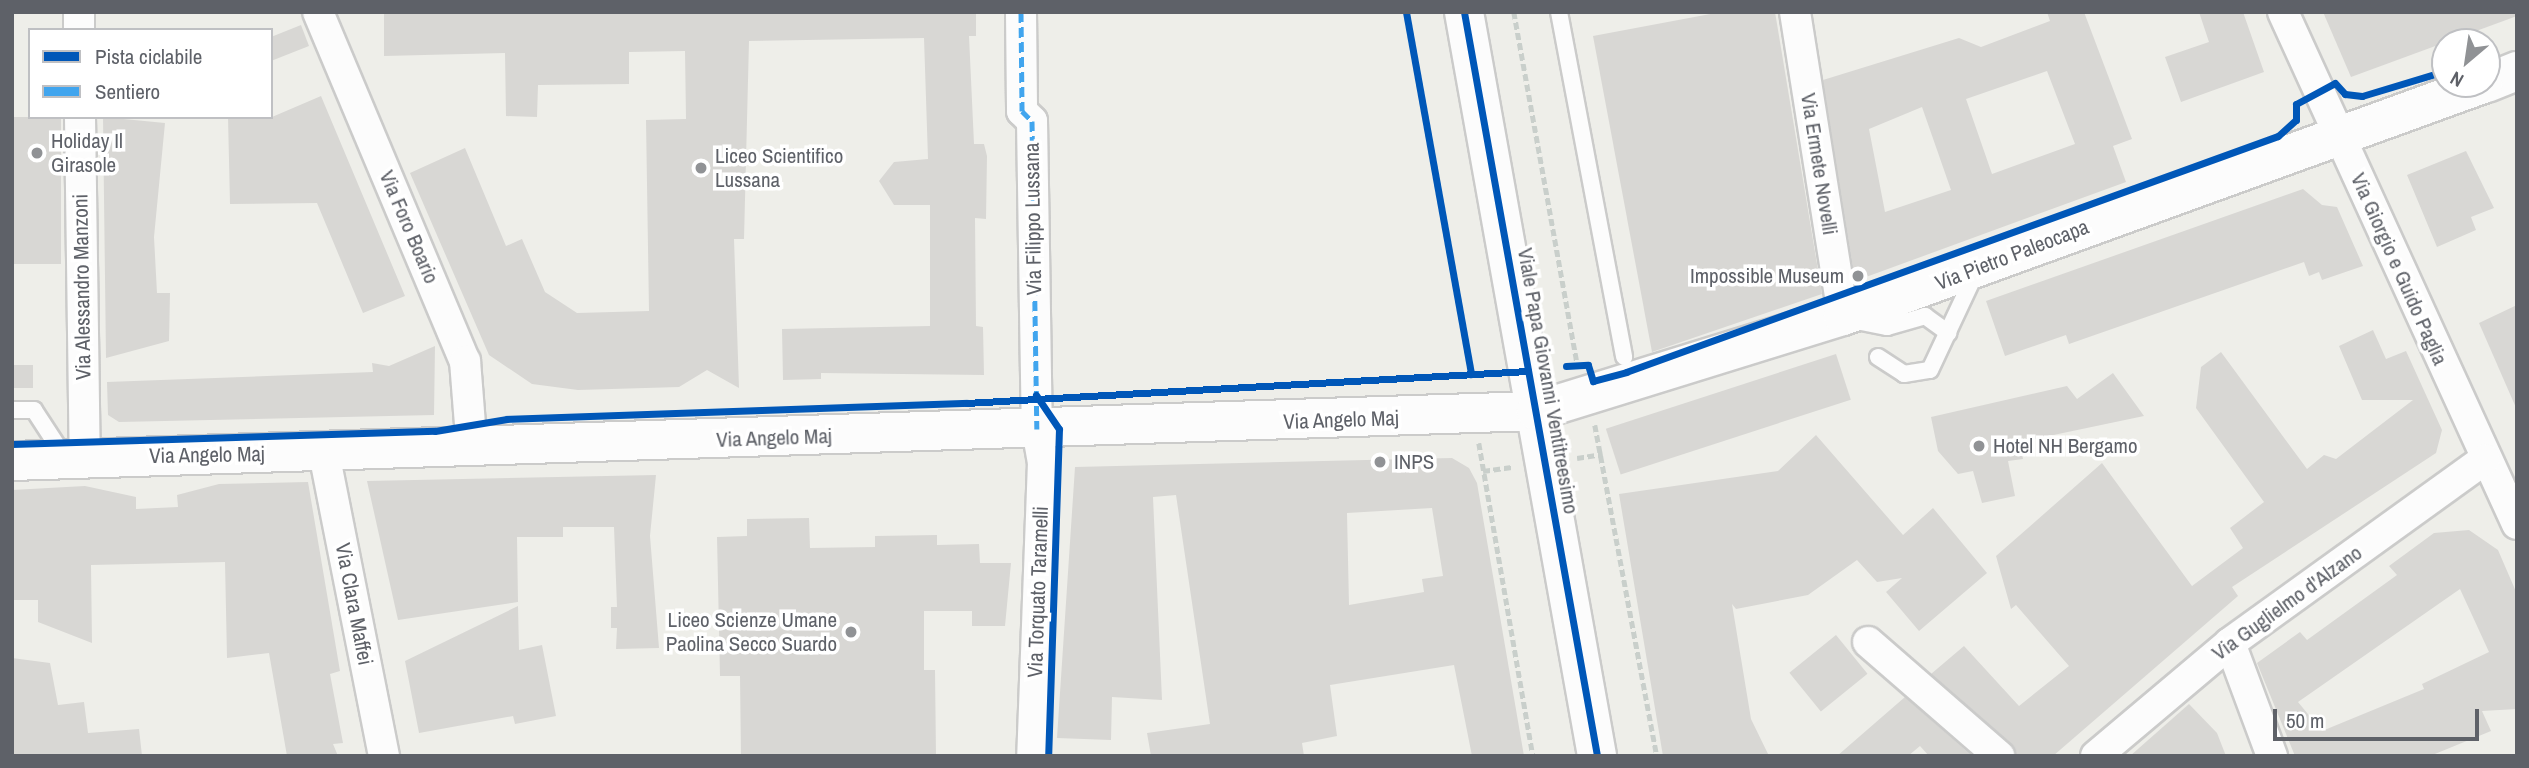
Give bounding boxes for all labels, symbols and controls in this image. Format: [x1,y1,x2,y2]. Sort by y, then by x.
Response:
legend [28,28,273,119]
north arrow [2431,28,2501,98]
text: Pista ciclabile [95,42,202,71]
text: N [2446,66,2468,94]
text: Sentiero [95,77,160,106]
street label: Via Ermete Novelli [1795,91,1843,237]
place label: Holiday Il Girasole [51,128,123,178]
street label: Via Filippo Lussana [1019,142,1047,296]
place label: Liceo Scientifico Lussana [715,143,843,193]
marker: Holiday Il Girasole [29,145,45,161]
marker: Liceo Scientifico Lussana [693,160,709,176]
street label: Via Foro Boario [374,167,444,287]
street label: Via Giorgio e Guido Paglia [2345,169,2453,369]
street label: Via Alessandro Manzoni [68,193,96,381]
street label: Via Pietro Paleocapa [1932,214,2092,296]
street label: Viale Papa Giovanni Ventitreesimo [1512,246,1584,516]
place label: Impossible Museum [1690,263,1844,289]
marker: Impossible Museum [1850,268,1866,284]
street label: Via Angelo Maj [1282,405,1400,435]
street label: Via Angelo Maj [715,423,833,453]
place label: Hotel NH Bergamo [1993,433,2138,459]
marker: Hotel NH Bergamo [1971,438,1987,454]
street label: Via Angelo Maj [149,441,265,469]
place label: INPS [1394,449,1434,475]
marker: INPS [1372,454,1388,470]
street label: Via Torquato Taramelli [1022,505,1054,679]
street label: Via Guglielmo d'Alzano [2207,540,2367,666]
street label: Via Clara Maffei [330,541,378,667]
place label: Liceo Scienze Umane Paolina Secco Suardo [666,607,837,657]
marker: Liceo Scienze Umane Paolina Secco Suardo [843,624,859,640]
scale bar [2277,694,2484,738]
text: 50 m [2286,706,2324,735]

